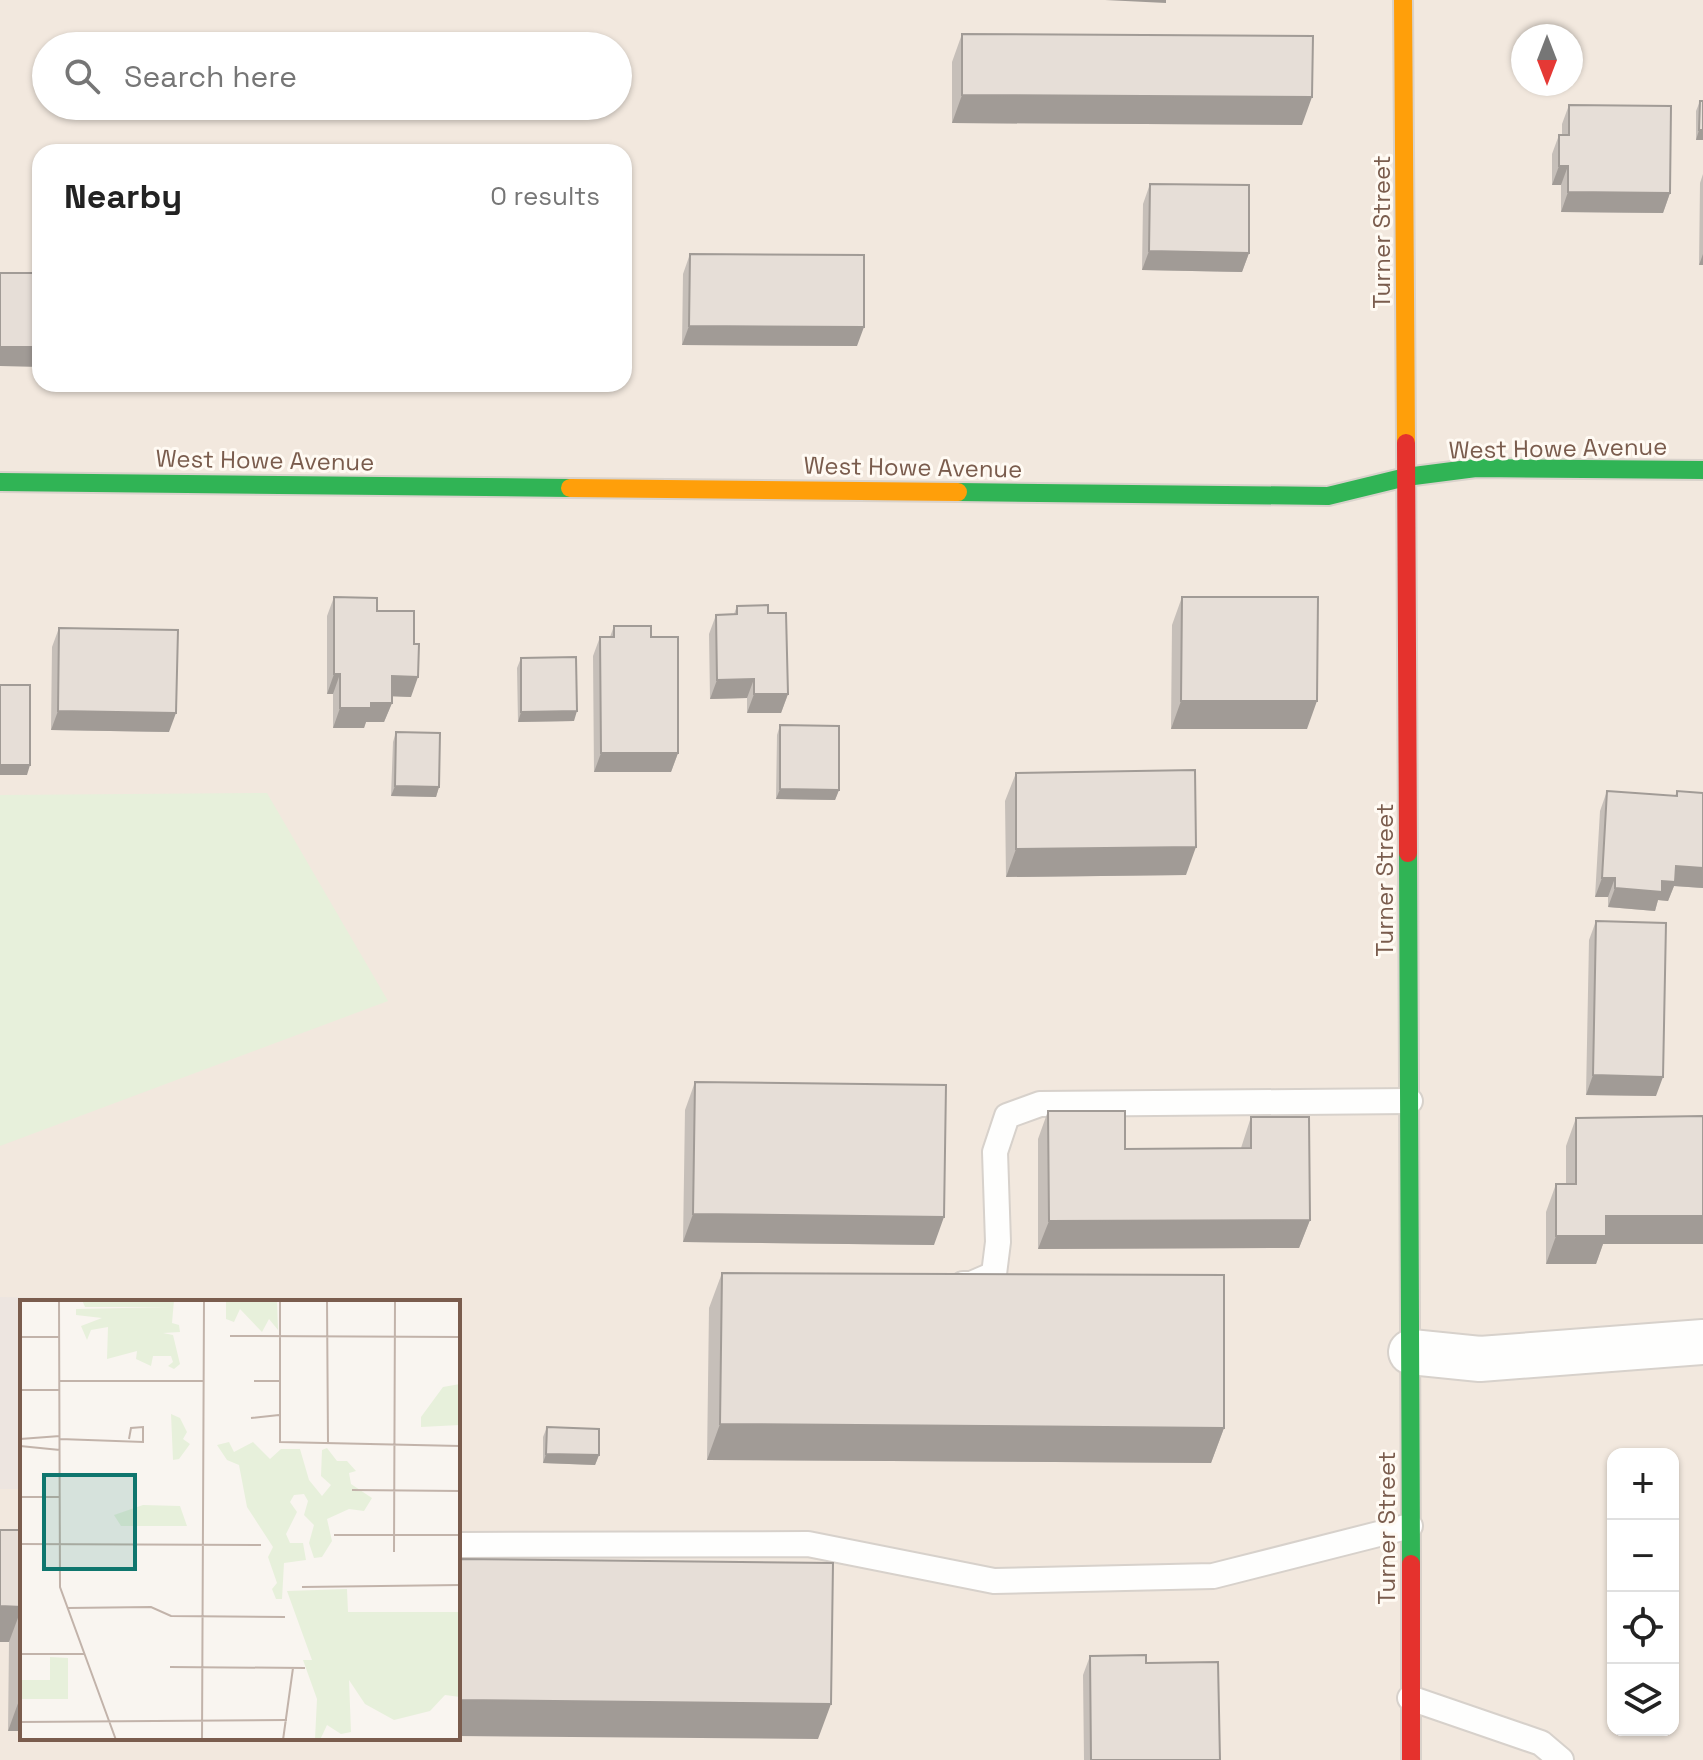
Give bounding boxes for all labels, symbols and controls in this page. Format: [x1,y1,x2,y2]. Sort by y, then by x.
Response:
north arrow [1511,24,1583,96]
search box [32,32,632,120]
icon: search [60,54,104,98]
text: Search here [124,57,297,96]
street label: Turner Street [1366,155,1397,309]
text: Nearby [64,175,182,218]
text: 0 results [490,179,600,213]
street label: West Howe Avenue [1448,431,1668,465]
street label: West Howe Avenue [155,443,375,477]
street label: West Howe Avenue [803,450,1023,484]
street label: Turner Street [1369,803,1400,957]
inset map [20,1300,460,1740]
map controls [1607,1448,1679,1736]
button: + [1607,1448,1679,1520]
street label: Turner Street [1371,1451,1402,1605]
button: − [1607,1520,1679,1592]
button: locate [1607,1592,1679,1664]
button: layers [1607,1664,1679,1736]

